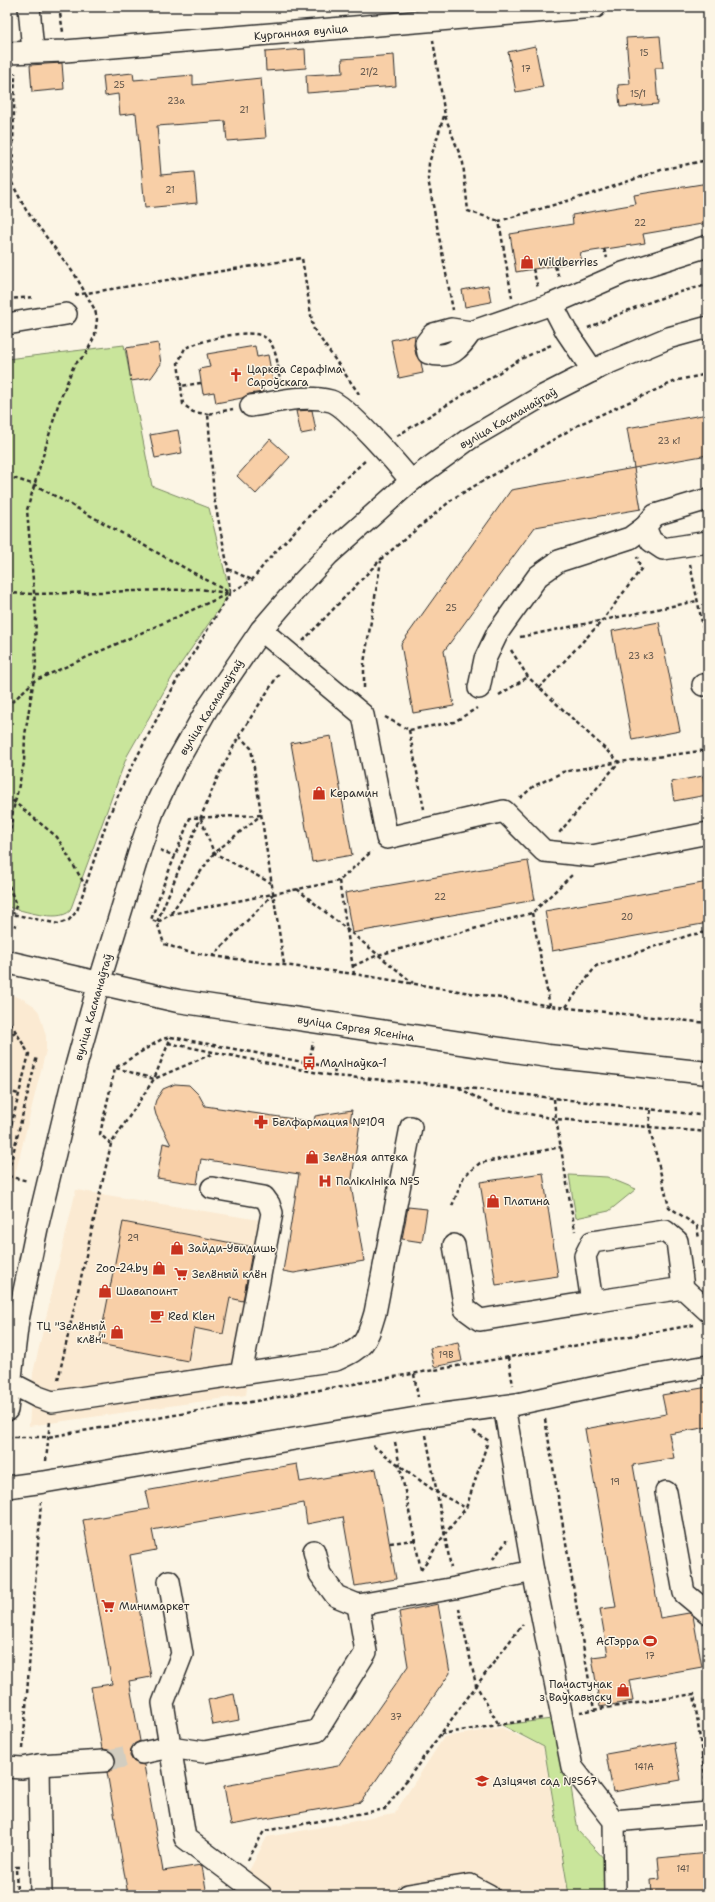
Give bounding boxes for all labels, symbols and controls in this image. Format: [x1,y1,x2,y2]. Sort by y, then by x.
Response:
street label: Курганная вуліца [253,21,349,44]
house number: 15 [639,47,649,59]
house number: 17 [521,63,531,75]
house number: 21/2 [360,66,378,78]
house number: 25 [113,79,125,91]
house number: 15/1 [630,88,646,100]
house number: 23a [167,95,185,107]
house number: 21 [239,104,249,116]
house number: 21 [165,184,175,196]
house number: 22 [634,217,646,229]
shop icon: Wildberries [519,254,535,270]
place label: Wildberries [538,255,598,270]
place label: Царква Серафіма Сароўскага [247,362,343,390]
church icon: Царква Серафіма Сароўскага [228,367,244,383]
street label: вуліца Касманаўтаў [457,384,560,453]
house number: 23 к1 [657,435,681,447]
house number: 25 [445,602,457,614]
house number: 23 к3 [628,650,654,662]
street label: вуліца Касманаўтаў [176,656,247,758]
shop icon: Керамин [311,785,327,801]
place label: Керамин [330,786,378,801]
house number: 22 [434,891,446,903]
house number: 20 [621,911,633,923]
street label: вуліца Касманаўтаў [71,952,116,1062]
street label: вуліца Сяргея Ясеніна [296,1012,416,1045]
bus stop icon: Малінаўка-1 [301,1055,317,1071]
place label: Малінаўка-1 [320,1056,387,1071]
pharmacy icon: Белфармация №109 [253,1114,269,1130]
place label: Белфармация №109 [272,1115,385,1130]
shop icon: Зелёная аптека [304,1149,320,1165]
place label: Зелёная аптека [323,1150,408,1165]
hospital icon: Паліклініка №5 [317,1173,333,1189]
place label: Паліклініка №5 [336,1174,420,1189]
shop icon: Платина [485,1193,501,1209]
place label: Платина [504,1194,550,1209]
house number: 29 [127,1232,139,1244]
shop icon: Зайди-Увидишь [169,1240,185,1256]
place label: Зайди-Увидишь [188,1241,276,1256]
shop icon: Zoo-24.by [151,1260,167,1276]
place label: Zoo-24.by [96,1261,148,1276]
supermarket icon: Зелёный клён [173,1266,189,1282]
place label: Зелёный клён [192,1267,267,1282]
shop icon: Шавапоинт [97,1283,113,1299]
place label: Шавапоинт [116,1284,178,1299]
cafe icon: Red Kleн [149,1308,165,1324]
place label: Red Kleн [168,1309,215,1324]
place label: ТЦ "Зелёный клён" [37,1319,106,1347]
shop icon: ТЦ "Зелёный клён" [109,1324,125,1340]
house number: 19В [438,1349,454,1361]
house number: 19 [610,1476,620,1488]
supermarket icon: Минимаркет [100,1598,116,1614]
place label: Минимаркет [119,1599,190,1614]
sports icon: АсТэрра [642,1633,658,1649]
place label: АсТэрра [596,1634,639,1649]
house number: 17 [645,1650,655,1662]
place label: Пачастунак з Ваўкавыску [540,1677,612,1705]
shop icon: Пачастунак з Ваўкавыску [615,1682,631,1698]
house number: 37 [390,1711,402,1723]
house number: 141А [634,1761,654,1773]
school or university icon: Дзіцячы сад №567 [474,1773,490,1789]
place label: Дзіцячы сад №567 [493,1774,598,1789]
house number: 141 [677,1863,689,1875]

